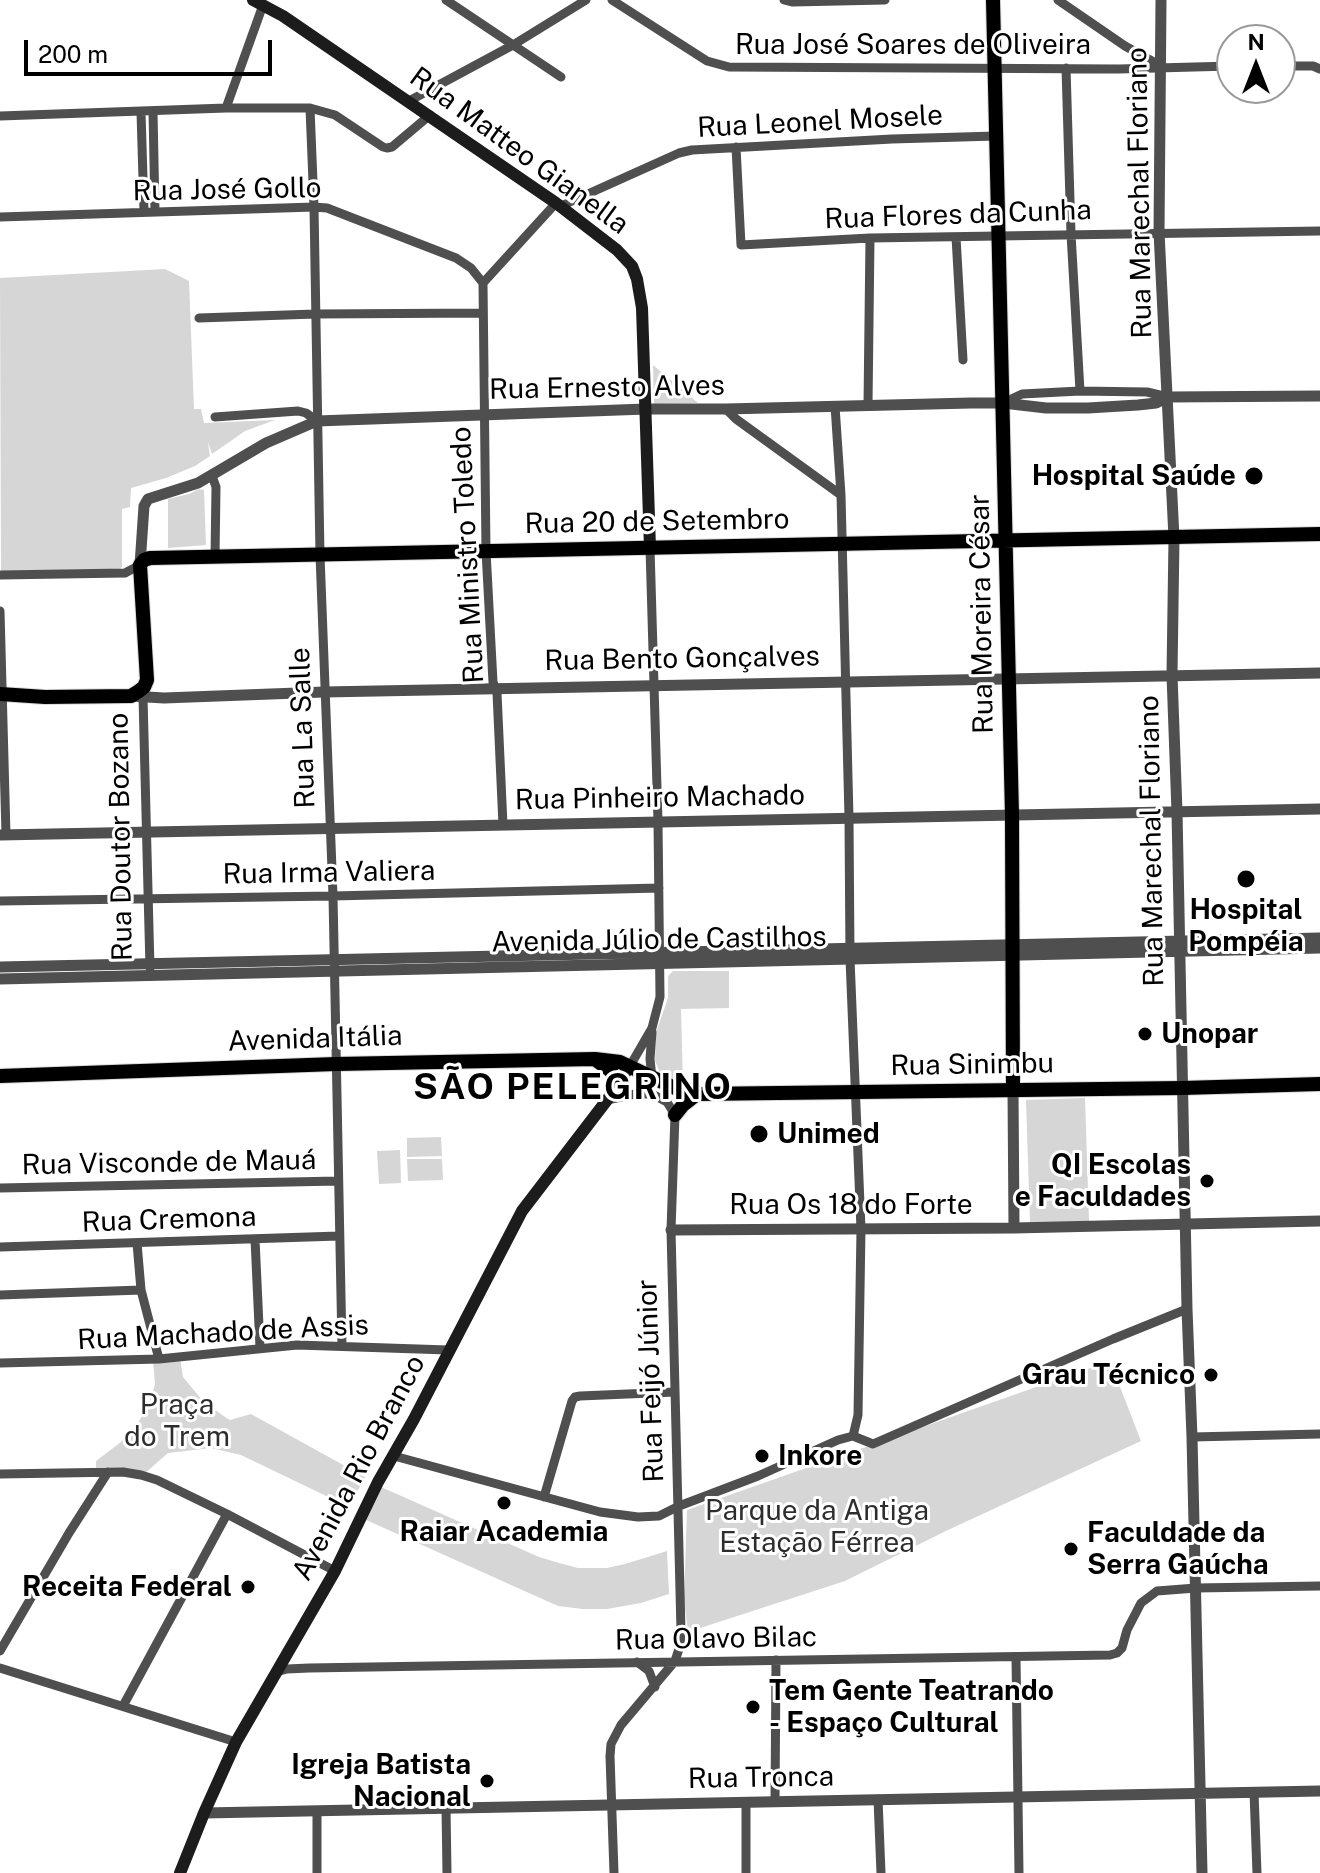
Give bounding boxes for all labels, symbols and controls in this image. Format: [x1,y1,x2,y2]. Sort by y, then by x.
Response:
scale bar [28,24,276,74]
north arrow [1216,24,1296,104]
street label: Rua José Soares de Oliveira [735,28,1091,62]
text: N [1247,29,1265,55]
text: 200 m [38,40,108,68]
street label: Rua Marechal Floriano [1121,47,1159,339]
street label: Rua Matteo Gianella [403,60,635,242]
street label: Rua Leonel Mosele [696,99,944,145]
street label: Rua José Gollo [132,172,322,208]
street label: Rua Flores da Cunha [824,194,1092,236]
street label: Rua Ernesto Alves [489,369,725,407]
street label: Rua Ministro Toledo [444,426,492,684]
place label: Hospital Saúde [1032,459,1236,493]
marker: Hospital Saúde [1243,465,1265,487]
street label: Rua Moreira César [963,494,1001,734]
street label: Rua 20 de Setembro [524,503,790,541]
street label: Rua Bento Gonçalves [544,640,820,678]
street label: Rua La Salle [283,647,323,809]
street label: Rua Marechal Floriano [1133,695,1171,987]
street label: Rua Doutor Bozano [102,713,140,961]
street label: Rua Pinheiro Machado [515,779,805,817]
street label: Rua Irma Valiera [222,854,436,892]
marker: Hospital Pompéia [1235,868,1257,890]
place label: Hospital Pompéia [1188,893,1304,959]
street label: Avenida Júlio de Castilhos [491,920,827,960]
place label: Unopar [1161,1017,1258,1051]
street label: Avenida Itália [227,1019,403,1059]
marker: Unopar [1136,1025,1154,1043]
street label: Rua Sinimbu [890,1047,1054,1083]
district label: SÃO PELEGRINO [413,1066,733,1110]
place label: Unimed [777,1117,880,1151]
marker: Unimed [748,1123,770,1145]
street label: Rua Visconde de Mauá [21,1144,317,1182]
place label: QI Escolas e Faculdades [1015,1148,1191,1214]
marker: QI Escolas e Faculdades [1198,1172,1216,1190]
street label: Rua Os 18 do Forte [729,1188,973,1222]
street label: Rua Cremona [81,1200,257,1240]
street label: Rua Feijó Júnior [631,1279,671,1483]
street label: Rua Machado de Assis [77,1309,369,1357]
street label: Avenida Rio Branco [285,1350,433,1586]
place label: Grau Técnico [1022,1358,1195,1392]
marker: Grau Técnico [1202,1366,1220,1384]
park label: Praça do Trem [124,1388,230,1454]
place label: Inkore [778,1439,862,1473]
marker: Inkore [753,1447,771,1465]
marker: Raiar Academia [495,1494,513,1512]
park label: Parque da Antiga Estação Férrea [705,1494,929,1560]
place label: Raiar Academia [400,1515,608,1549]
place label: Faculdade da Serra Gaúcha [1087,1516,1269,1582]
marker: Faculdade da Serra Gaúcha [1062,1540,1080,1558]
place label: Receita Federal [22,1570,232,1604]
marker: Receita Federal [239,1578,257,1596]
street label: Rua Olavo Bilac [615,1620,817,1658]
place label: Tem Gente Teatrando - Espaço Cultural [769,1674,1054,1740]
marker: Tem Gente Teatrando - Espaço Cultural [744,1698,762,1716]
place label: Igreja Batista Nacional [291,1748,471,1814]
street label: Rua Tronca [688,1760,834,1796]
marker: Igreja Batista Nacional [478,1772,496,1790]

